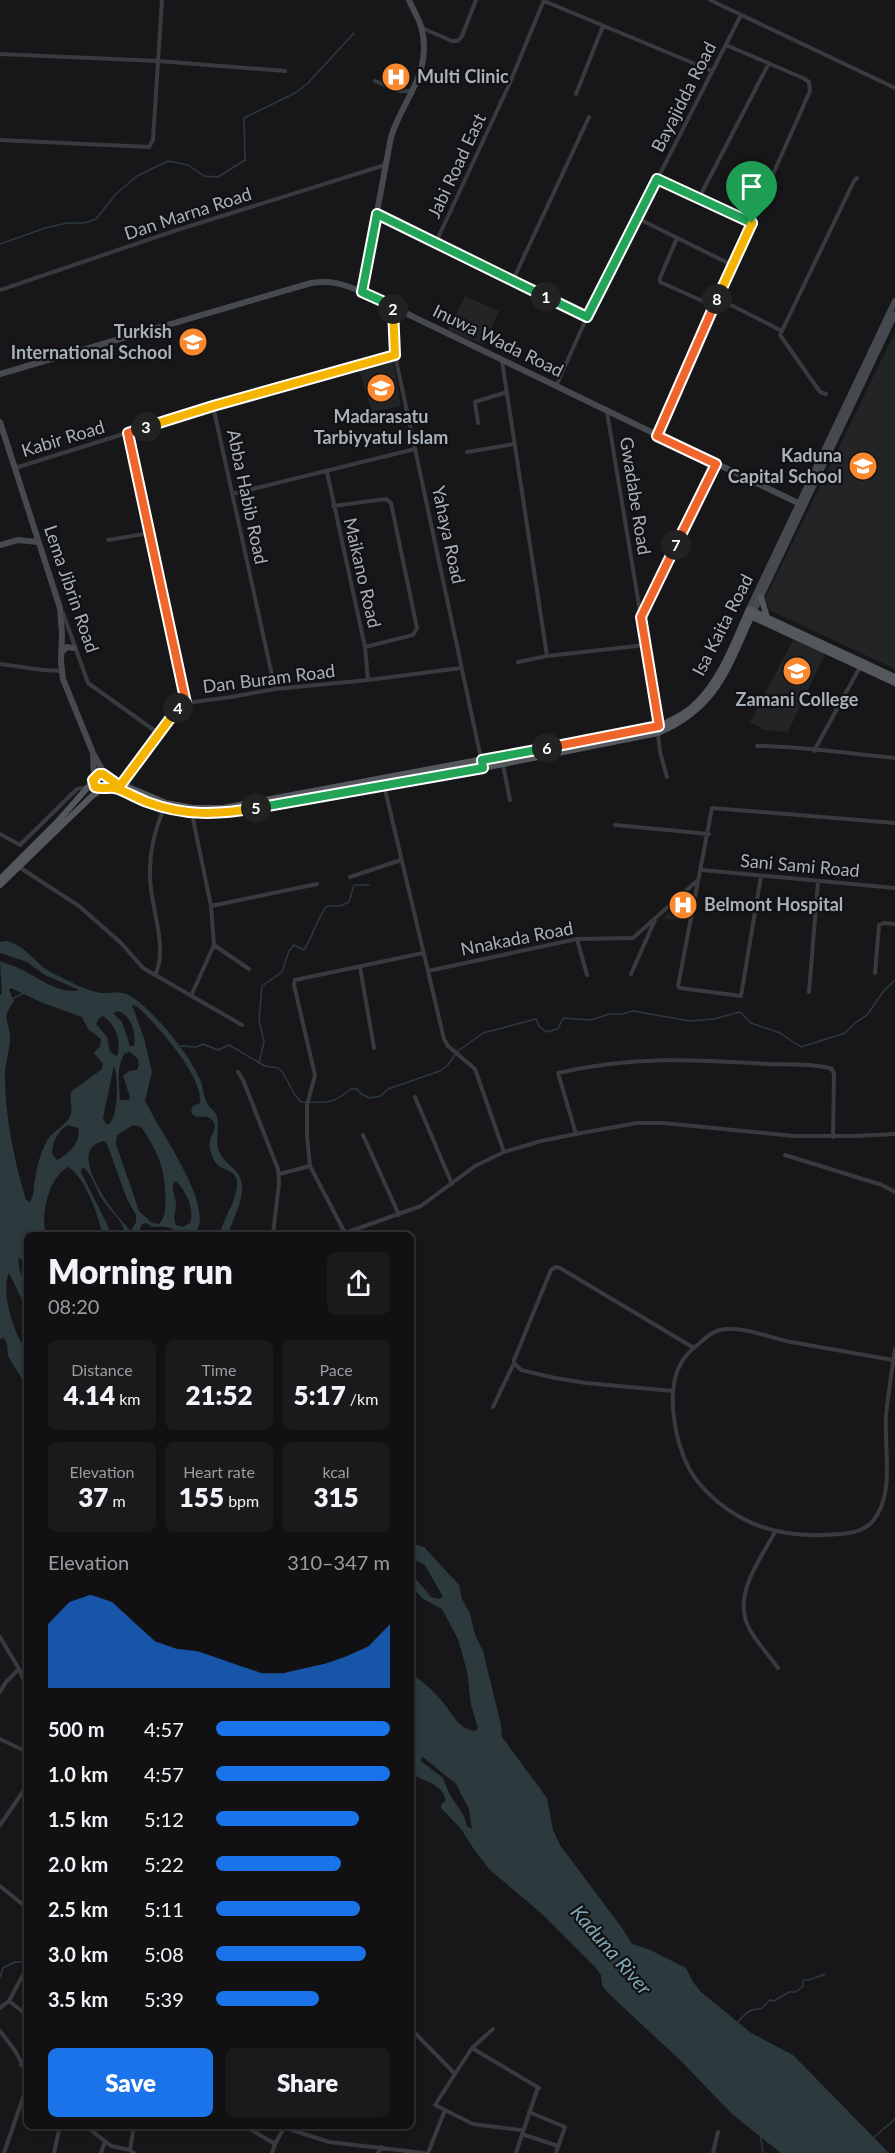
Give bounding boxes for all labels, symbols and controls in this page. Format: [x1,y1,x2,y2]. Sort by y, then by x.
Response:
street label: Bayajidda Road [646,38,720,155]
hospital icon: Multi Clinic [380,61,412,93]
place label: Multi Clinic [417,65,509,87]
street label: Jabi Road East [422,109,490,222]
pin [726,161,777,223]
icon: arrive [735,170,768,203]
street label: Dan Marna Road [121,182,254,244]
pin: 1 [531,282,561,312]
pin: 8 [702,284,732,314]
text: 1 [541,287,551,306]
text: 8 [712,289,722,308]
pin: 2 [378,294,408,324]
text: 2 [388,299,398,318]
street label: Inuwa Wada Road [430,299,567,381]
place label: Turkish International School [11,320,172,363]
school or university icon: Turkish International School [177,326,209,358]
school or university icon: Madarasatu Tarbiyyatul Islam [365,372,397,404]
place label: Madarasatu Tarbiyyatul Islam [314,405,448,448]
pin: 3 [131,412,161,442]
street label: Kabir Road [18,415,107,461]
text: 3 [141,417,151,436]
street label: Abba Habib Road [223,427,273,566]
street label: Gwadabe Road [616,435,656,556]
place label: Kaduna Capital School [728,444,842,487]
school or university icon: Kaduna Capital School [847,450,879,482]
street label: Yahaya Road [428,484,470,586]
street label: Maikano Road [340,515,386,630]
street label: Lema Jibrin Road [40,522,104,655]
pin: 7 [661,530,691,560]
text: 7 [671,535,681,554]
street label: Isa Kaita Road [687,570,757,679]
school or university icon: Zamani College [781,655,813,687]
street label: Dan Buram Road [201,659,336,697]
place label: Zamani College [736,688,859,710]
pin: 4 [163,693,193,723]
text: 4 [173,698,183,717]
pin: 6 [532,733,562,763]
text: 6 [542,738,552,757]
pin: 5 [241,793,271,823]
text: 5 [251,798,261,817]
street label: Sani Sami Road [739,849,861,881]
hospital icon: Belmont Hospital [667,889,699,921]
place label: Belmont Hospital [704,893,843,915]
street label: Nnakada Road [459,916,575,960]
text: Morning run [48,1251,233,1291]
button: share [327,1252,390,1315]
text: 08:20 [48,1294,99,1318]
text: Distance [71,1360,133,1379]
text: Time [202,1360,236,1379]
text: Pace [319,1360,353,1379]
text: 4.14 [64,1379,115,1411]
text: 21:52 [185,1379,253,1411]
text: 5:17 [294,1379,346,1411]
text: km [115,1389,140,1408]
text: /km [346,1389,378,1408]
text: Elevation [70,1462,135,1481]
text: Heart rate [183,1462,255,1481]
text: kcal [322,1462,350,1481]
text: 37 [78,1481,108,1513]
text: 155 [179,1481,224,1513]
text: 315 [313,1481,359,1513]
text: m [108,1491,126,1510]
text: bpm [224,1491,259,1510]
text: Elevation [48,1550,129,1574]
text: 310–347 m [287,1550,390,1574]
text: 500 m [48,1717,104,1741]
text: 4:57 [144,1717,184,1741]
text: 1.0 km [48,1762,108,1786]
text: 4:57 [144,1762,184,1786]
text: 1.5 km [48,1807,108,1831]
text: 5:12 [144,1807,184,1831]
text: 2.0 km [48,1852,108,1876]
text: 5:22 [144,1852,184,1876]
text: 2.5 km [48,1897,108,1921]
text: 5:11 [144,1897,184,1921]
water label: Kaduna River [566,1900,658,2000]
text: 3.0 km [48,1942,108,1966]
text: 5:08 [144,1942,184,1966]
text: 3.5 km [48,1987,108,2011]
text: 5:39 [144,1987,184,2011]
button: Save [48,2048,213,2117]
button: Share [225,2048,390,2117]

